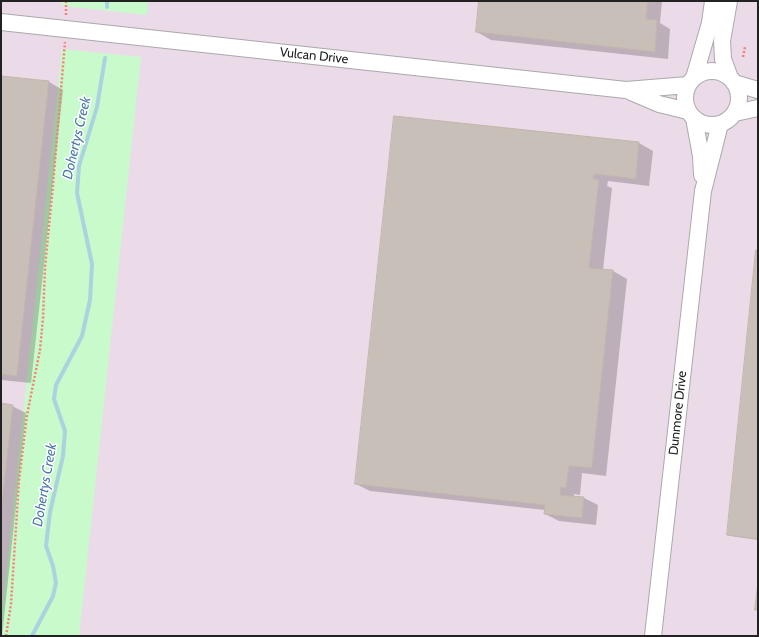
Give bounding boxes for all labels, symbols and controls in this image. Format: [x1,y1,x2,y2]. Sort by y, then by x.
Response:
street label: Vulcan Drive [279,45,349,67]
water label: Dohertys Creek [59,95,95,181]
street label: Dunmore Drive [666,370,690,456]
water label: Dohertys Creek [29,442,61,528]

